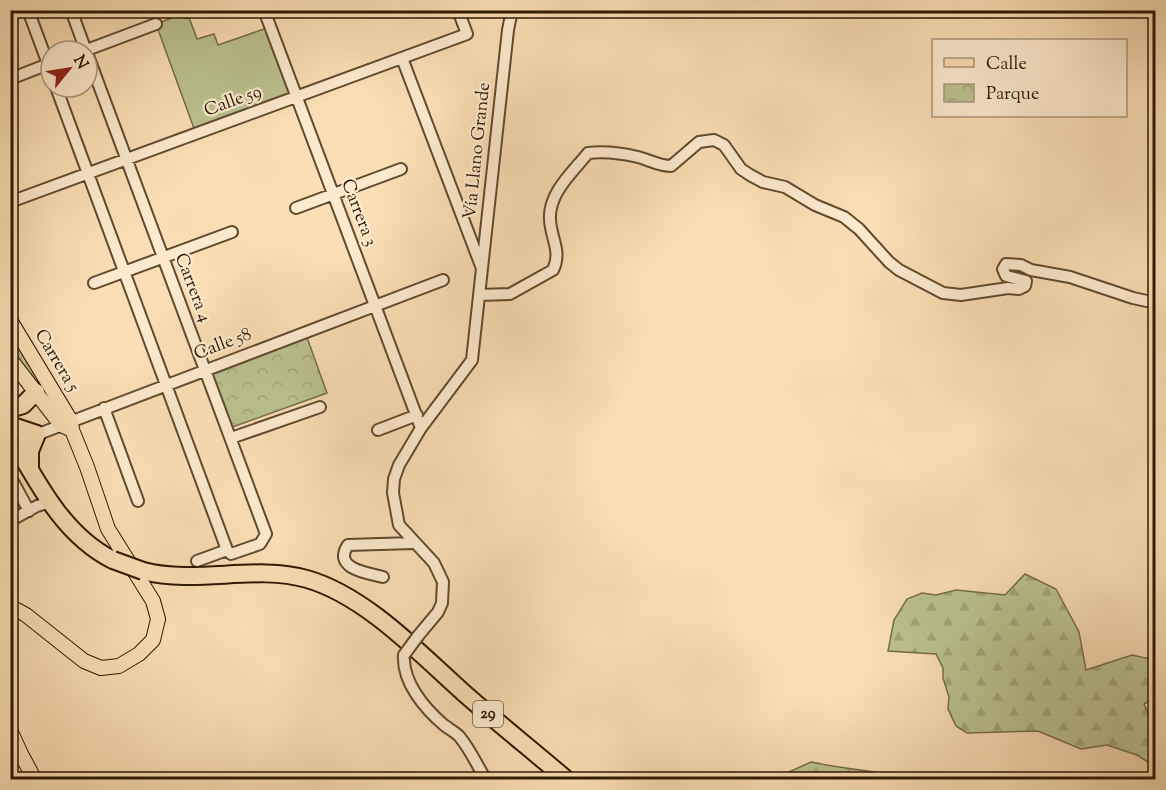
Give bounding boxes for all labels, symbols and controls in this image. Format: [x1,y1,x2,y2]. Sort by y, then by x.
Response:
north arrow [39,39,99,99]
legend [932,39,1127,117]
text: N [67,51,93,74]
text: Calle [986,52,1027,78]
street label: Calle 59 [201,80,266,124]
street label: Vía Llano Grande [458,81,498,221]
text: Parque [986,82,1039,108]
street label: Carrera 3 [333,176,383,250]
street label: Carrera 4 [167,250,217,326]
street label: Calle 58 [190,322,256,368]
street label: Carrera 5 [27,325,85,397]
road number: 29 [473,701,503,727]

